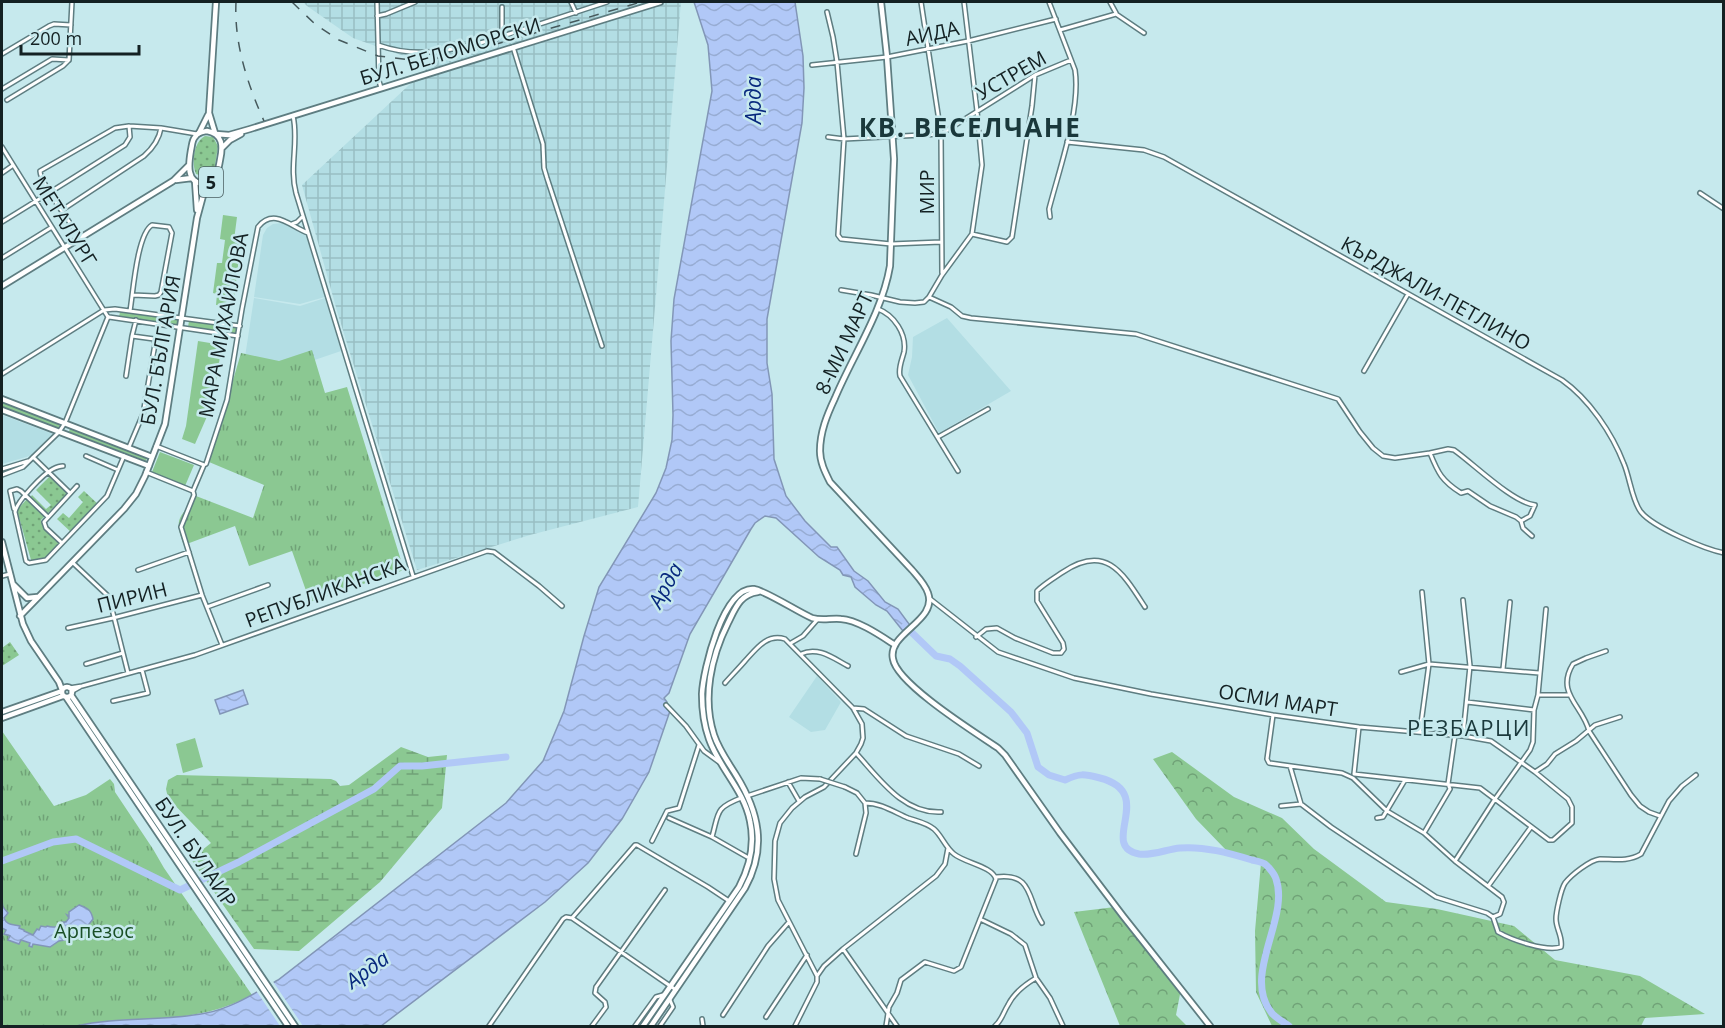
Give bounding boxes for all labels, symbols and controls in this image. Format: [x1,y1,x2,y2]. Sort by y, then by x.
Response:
street label: БУЛ. БЕЛОМОРСКИ [356,11,544,91]
street label: АИДА [903,14,962,52]
scale bar [21,18,140,56]
text: 200 m [30,26,82,50]
street label: УСТРЕМ [971,44,1051,106]
water label: Арда [739,76,767,126]
district label: КВ. ВЕСЕЛЧАНЕ [859,109,1081,145]
road number: 5 [199,167,223,197]
street label: МИР [913,169,940,215]
street label: МЕТАЛУРГ [27,171,103,271]
street label: МАРА МИХАЙЛОВА [192,230,254,420]
street label: КЪРДЖАЛИ-ПЕТЛИНО [1336,230,1536,356]
street label: БУЛ. БЪЛГАРИЯ [134,273,186,427]
street label: 8-МИ МАРТ [809,287,879,399]
street label: РЕПУБЛИКАНСКА [241,550,409,634]
water label: Арда [640,557,689,614]
street label: ПИРИН [94,575,170,619]
street label: ОСМИ МАРТ [1217,677,1339,723]
district label: РЕЗБАРЦИ [1407,712,1531,742]
street label: БУЛ. БУЛАИР [149,792,243,912]
park label: Арпезос [54,917,134,944]
water label: Арда [338,944,395,995]

